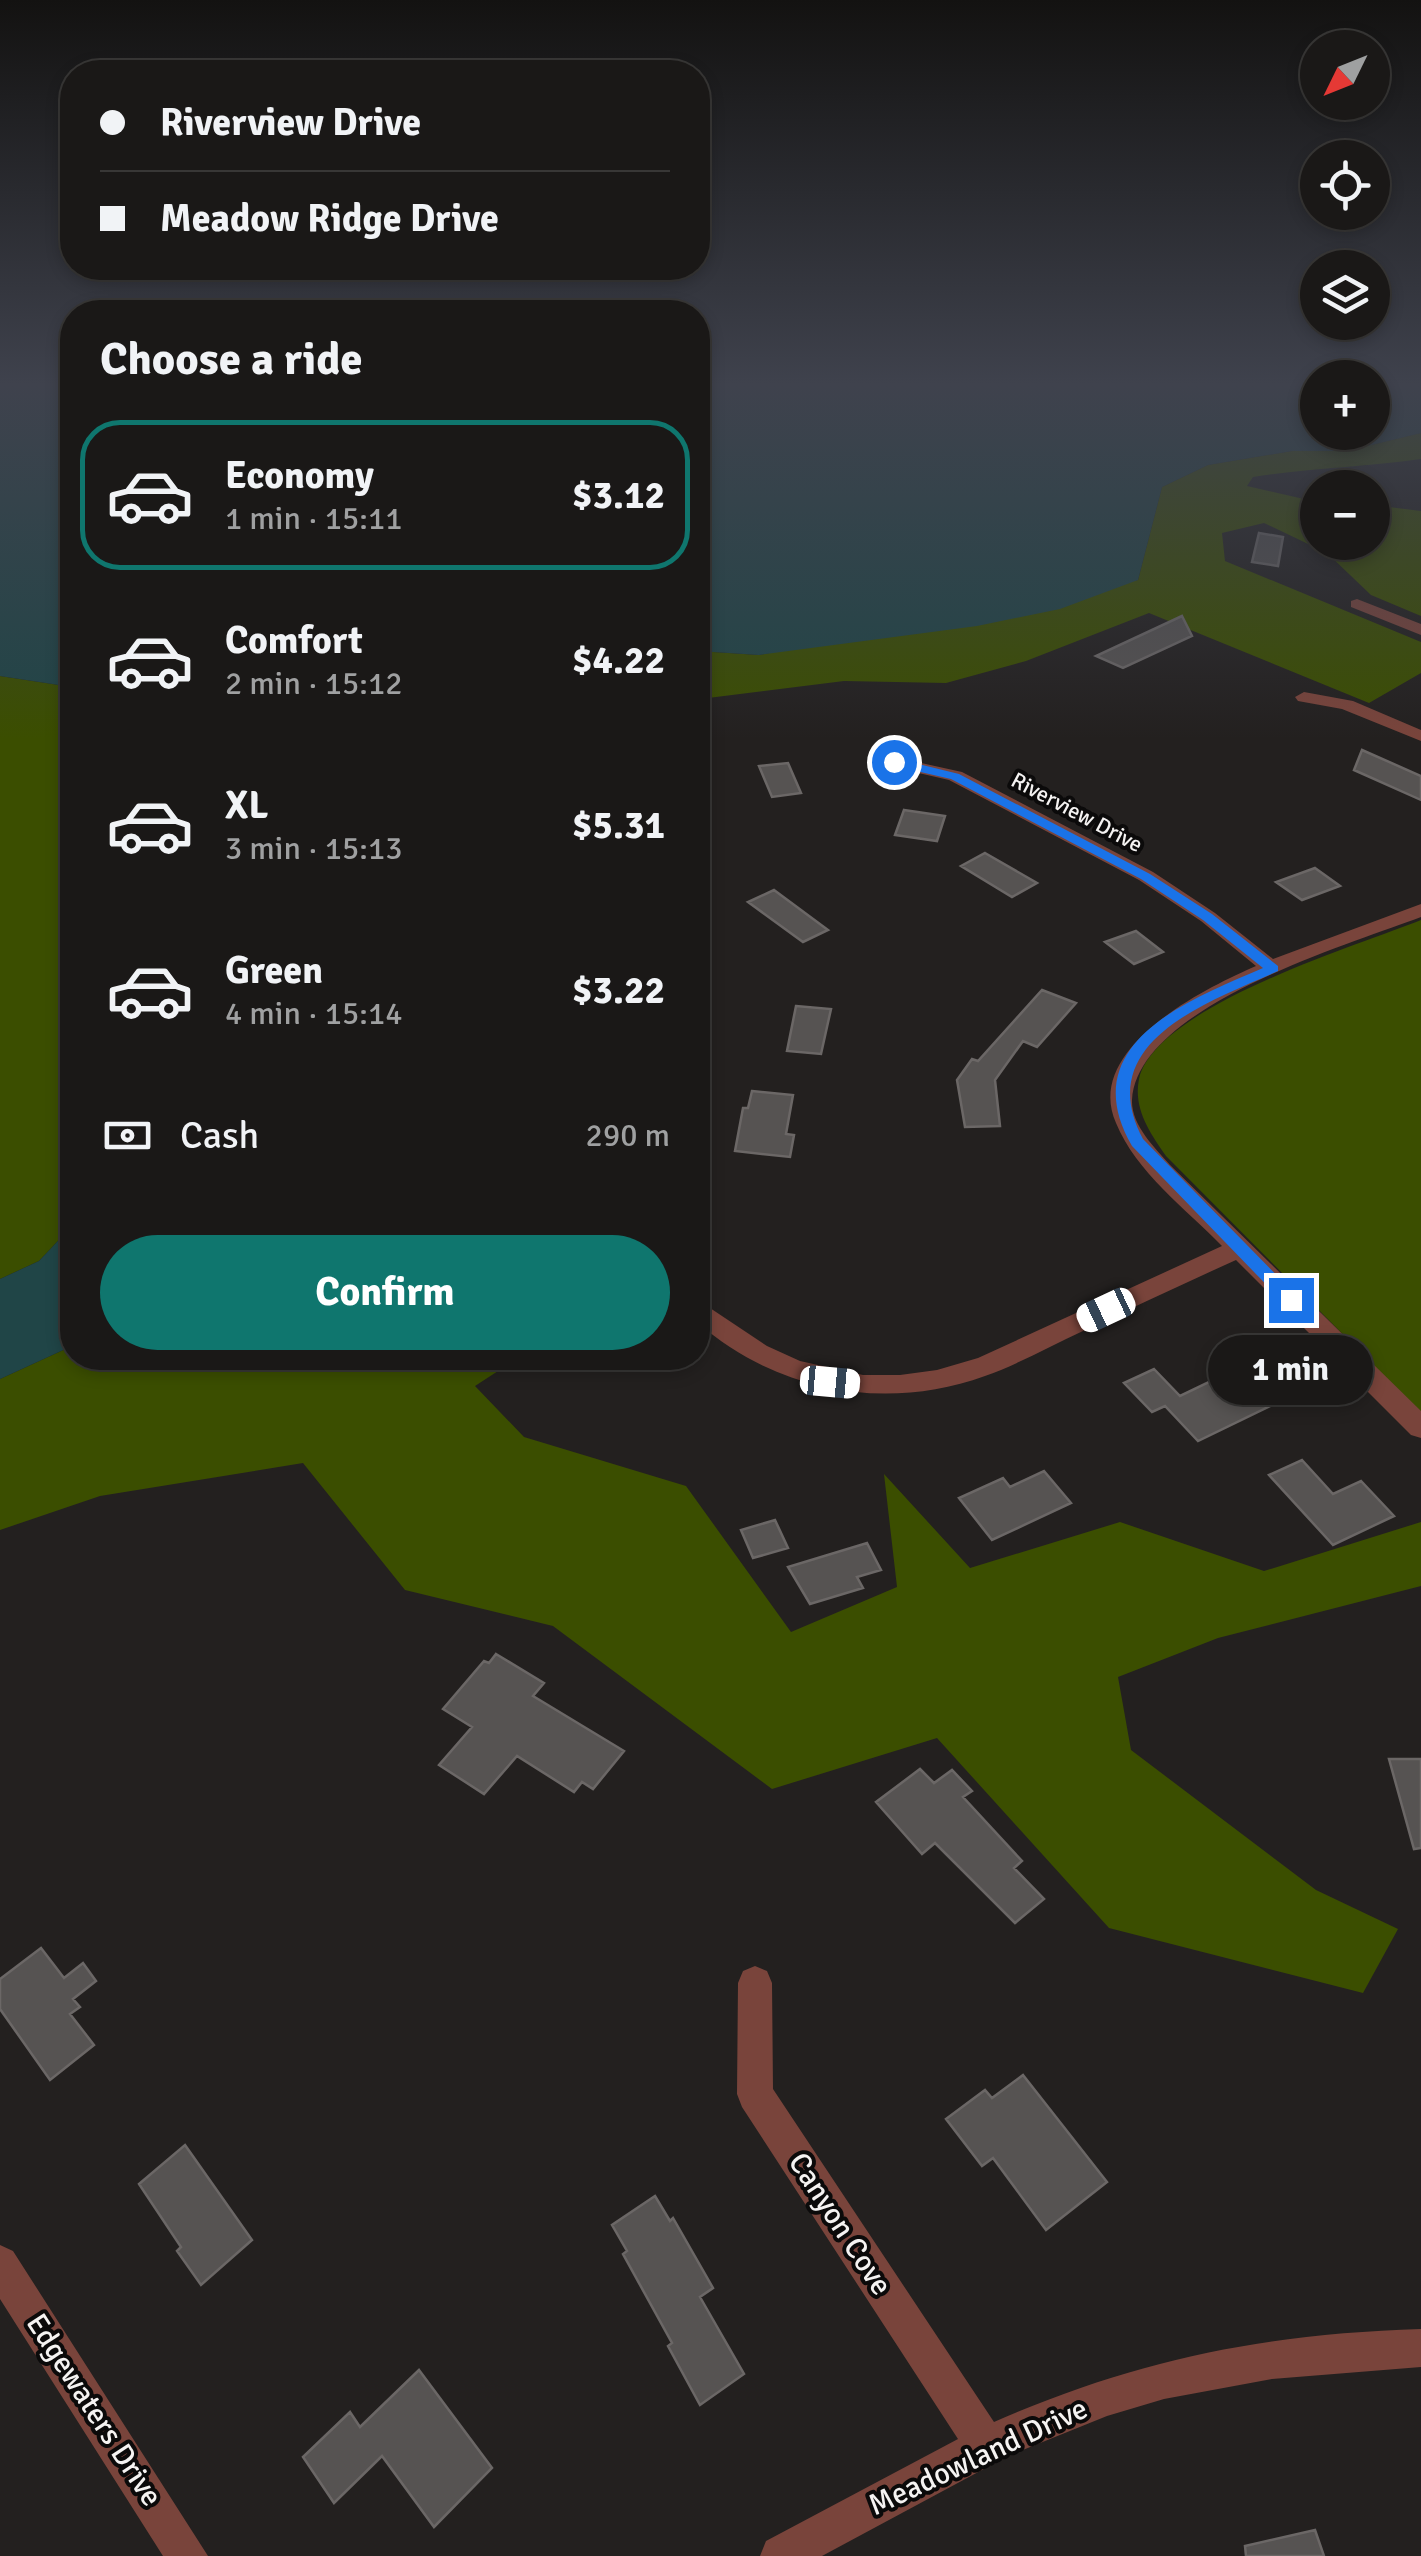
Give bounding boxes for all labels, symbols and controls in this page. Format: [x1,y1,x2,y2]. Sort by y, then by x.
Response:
north arrow [1300,30,1390,120]
map controls [1300,30,1390,560]
text: Riverview Drive [160,99,421,146]
button: locate [1300,140,1390,230]
text: Meadow Ridge Drive [160,195,499,242]
button: layers [1300,250,1390,340]
text: Choose a ride [100,332,363,387]
button: + [1300,360,1390,450]
icon: car [105,450,195,540]
text: Economy [225,452,374,499]
button: − [1300,470,1390,560]
text: $3.12 [572,472,665,519]
text: 1 min · 15:11 [225,499,403,538]
icon: car [105,615,195,705]
text: Comfort [225,617,363,664]
text: $4.22 [572,637,665,684]
text: 2 min · 15:12 [225,664,403,703]
route start [872,740,917,785]
street label: Riverview Drive [1007,766,1147,858]
icon: car [105,780,195,870]
text: XL [225,782,268,829]
text: $5.31 [572,802,665,849]
text: 3 min · 15:13 [225,829,403,868]
icon: car [105,945,195,1035]
text: Green [225,947,323,994]
text: $3.22 [572,967,665,1014]
text: 4 min · 15:14 [225,994,403,1033]
icon: cash [100,1108,155,1163]
text: Cash [180,1112,259,1159]
text: 290 m [586,1116,670,1155]
button: Confirm [100,1235,670,1350]
route end [1269,1278,1314,1323]
car [1072,1284,1140,1336]
callout: 1 min [1208,1335,1374,1405]
text: 1 min [1252,1350,1329,1389]
car [799,1364,861,1400]
street label: Canyon Cove [780,2146,900,2302]
street label: Edgewaters Drive [18,2307,170,2513]
street label: Meadowland Drive [863,2390,1093,2524]

